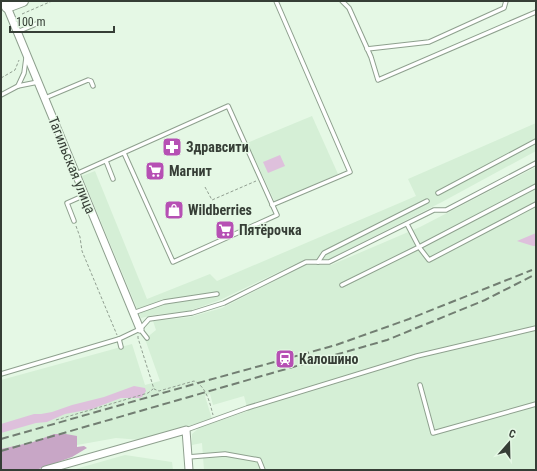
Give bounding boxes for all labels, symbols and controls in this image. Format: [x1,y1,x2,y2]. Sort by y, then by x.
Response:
scale bar [10,8,114,34]
text: 100 m [16,15,46,29]
street label: Тагильская улица [45,114,99,216]
pharmacy icon: Здравсити [161,136,183,158]
place label: Здравсити [186,139,249,155]
supermarket icon: Магнит [144,160,166,182]
place label: Магнит [169,163,212,179]
shop icon: Wildberries [163,199,185,221]
place label: Wildberries [188,202,252,218]
supermarket icon: Пятёрочка [214,219,236,241]
place label: Пятёрочка [239,222,302,238]
station icon: Калошино [274,348,296,370]
place label: Калошино [299,351,359,367]
north arrow [489,423,529,463]
text: С [507,427,517,441]

